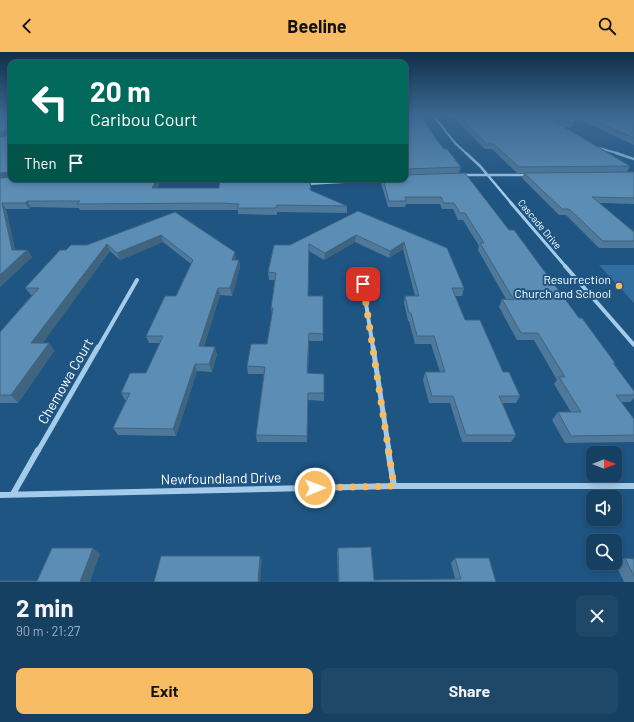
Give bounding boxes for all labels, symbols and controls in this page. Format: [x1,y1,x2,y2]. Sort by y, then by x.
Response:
icon: back [16,15,38,37]
text: Beeline [287,15,347,37]
icon: search [596,15,618,37]
text: 20 m [90,74,151,108]
icon: left [24,76,76,128]
text: Caribou Court [90,108,198,130]
icon: arrive [65,152,87,174]
text: Then [24,154,57,172]
street label: Cascade Drive [516,197,564,251]
pin [346,267,380,301]
place label: Resurrection Church and School [514,272,611,300]
icon: arrive [352,273,374,295]
marker: Resurrection Church and School [614,281,624,291]
street label: Chemowa Court [34,335,96,427]
north arrow [586,446,622,482]
map controls [586,446,622,570]
position arrow [294,467,336,509]
street label: Newfoundland Drive [160,468,282,488]
button: sound [586,490,622,526]
button: search [586,534,622,570]
text: 2 min [16,593,74,622]
button: close [576,595,618,637]
text: 90 m · 21:27 [16,623,80,639]
button: Exit [16,668,313,714]
button: Share [321,668,618,714]

